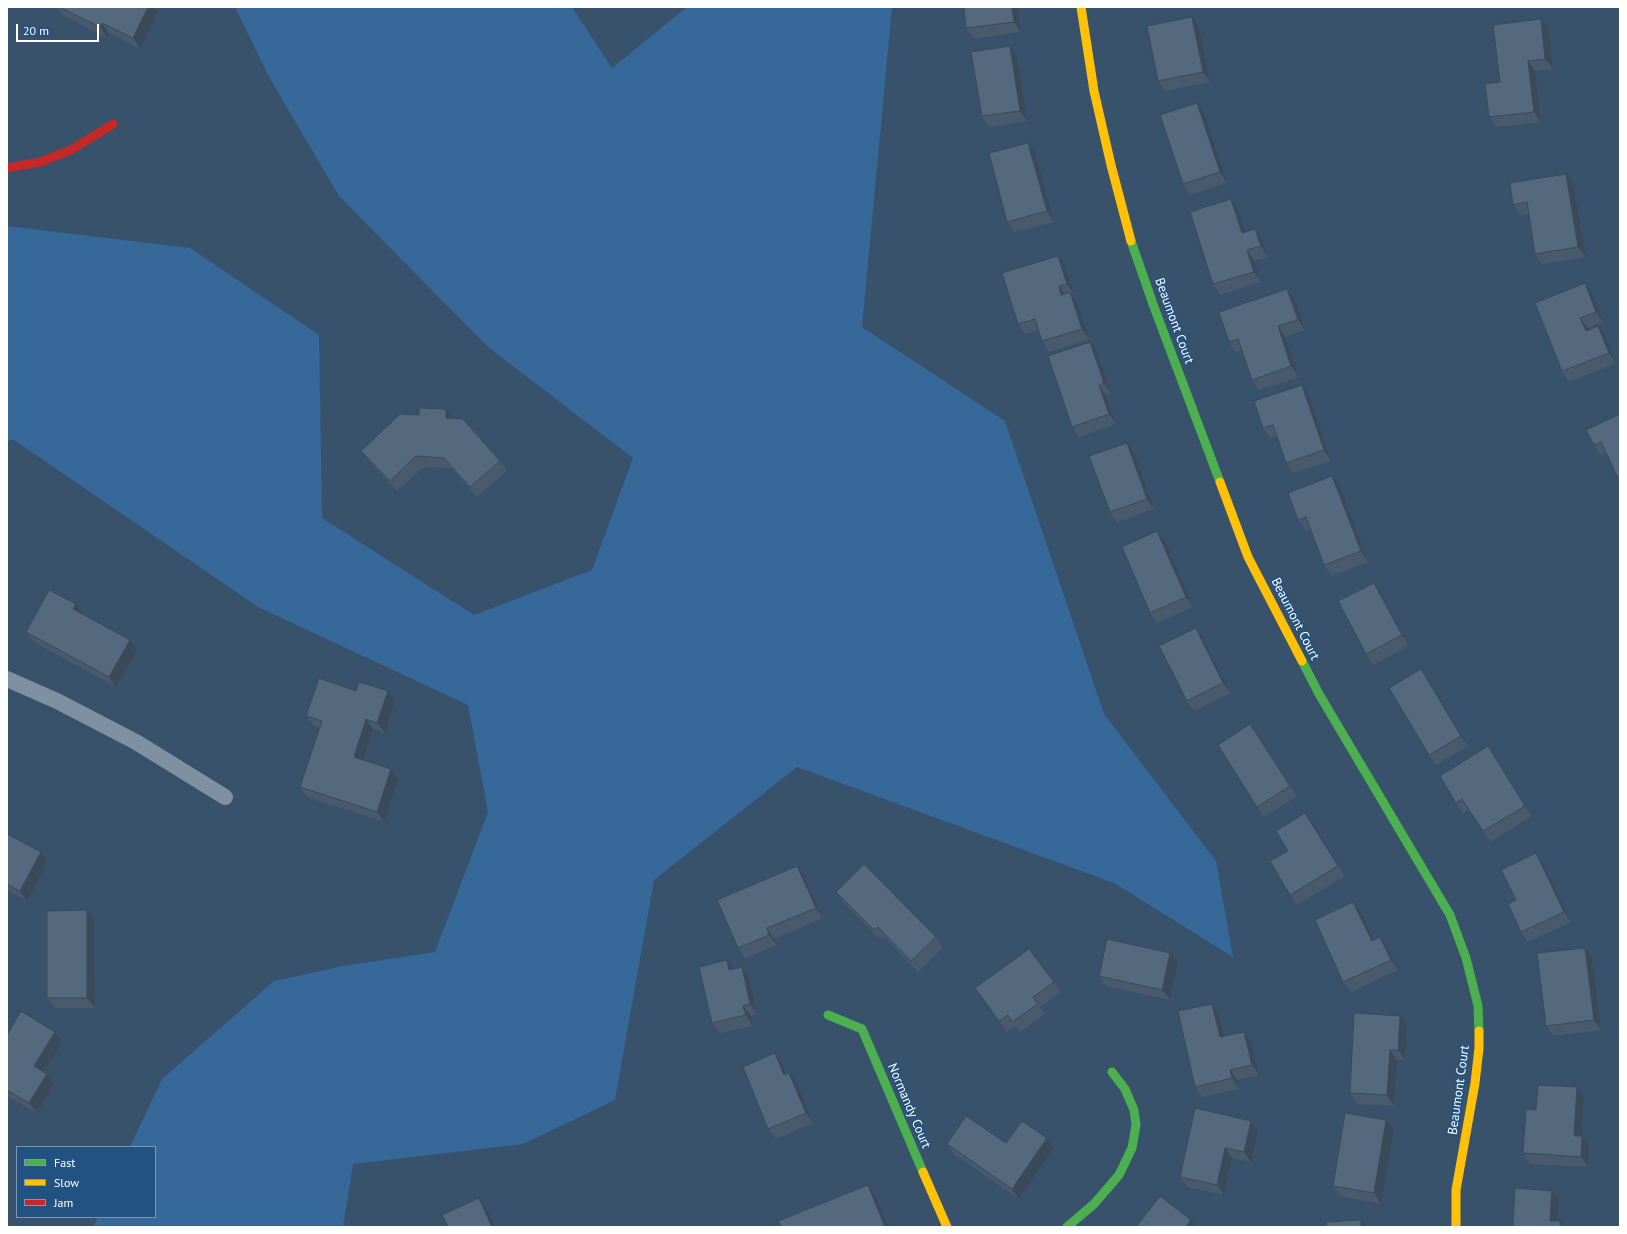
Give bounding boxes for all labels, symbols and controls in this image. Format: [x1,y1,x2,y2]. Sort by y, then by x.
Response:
scale bar [18,16,101,42]
text: 20 m [23,23,49,38]
street label: Beaumont Court [1151,276,1197,366]
street label: Beaumont Court [1268,575,1322,663]
street label: Beaumont Court [1445,1044,1473,1136]
street label: Normandy Court [884,1061,934,1151]
legend [16,1146,156,1218]
text: Fast [54,1155,75,1170]
text: Slow [54,1175,79,1190]
text: Jam [54,1195,73,1210]

